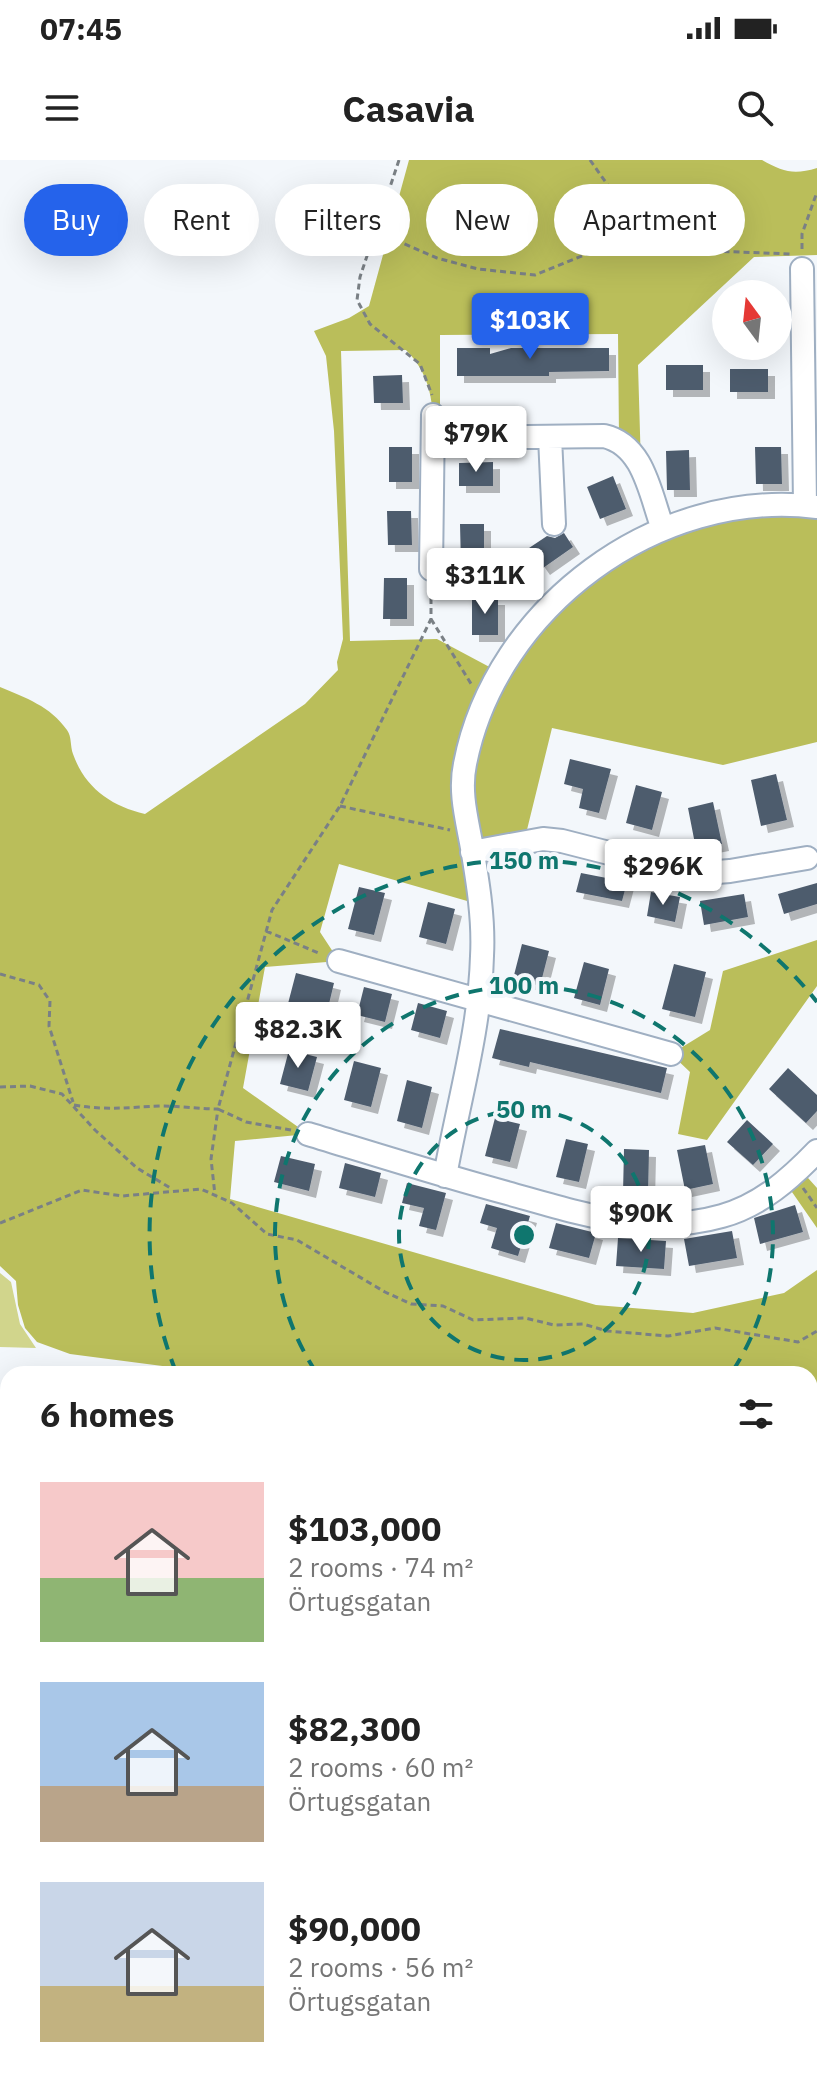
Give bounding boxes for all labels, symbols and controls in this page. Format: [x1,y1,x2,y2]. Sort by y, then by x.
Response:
text: 07:45 [40,9,122,48]
text: Casavia [342,85,475,132]
icon: menu [40,86,84,130]
icon: search [733,86,777,130]
chip: Buy [24,184,128,256]
chip: Rent [144,184,259,256]
chip: Filters [275,184,410,256]
chip: New [426,184,538,256]
chip: Apartment [554,184,745,256]
north arrow [712,280,792,360]
map controls [712,280,792,360]
pin: $103K [474,293,586,361]
text: $103K [490,302,570,336]
pin: $79K [429,406,523,474]
text: $79K [444,415,508,449]
pin: $311K [429,548,541,616]
text: $311K [445,557,525,591]
pin: $296K [607,839,719,907]
text: 150 m [489,844,559,876]
text: $296K [623,848,703,882]
text: 100 m [489,969,559,1001]
pin: $82.3K [233,1002,363,1070]
text: $82.3K [254,1011,342,1045]
text: 50 m [496,1093,552,1125]
pin: $90K [594,1186,688,1254]
text: $90K [609,1195,673,1229]
centre of rings [510,1221,538,1249]
text: 6 homes [40,1392,175,1436]
icon: filters [734,1392,778,1436]
text: $103,000 [288,1506,441,1550]
icon: home [104,1514,200,1610]
text: 2 rooms · 74 m² [288,1550,473,1584]
text: Örtugsgatan [288,1584,431,1618]
text: $82,300 [288,1706,421,1750]
icon: home [104,1714,200,1810]
text: 2 rooms · 60 m² [288,1750,473,1784]
text: Örtugsgatan [288,1784,431,1818]
text: $90,000 [288,1906,421,1950]
icon: home [104,1914,200,2010]
text: 2 rooms · 56 m² [288,1950,473,1984]
text: Örtugsgatan [288,1984,431,2018]

